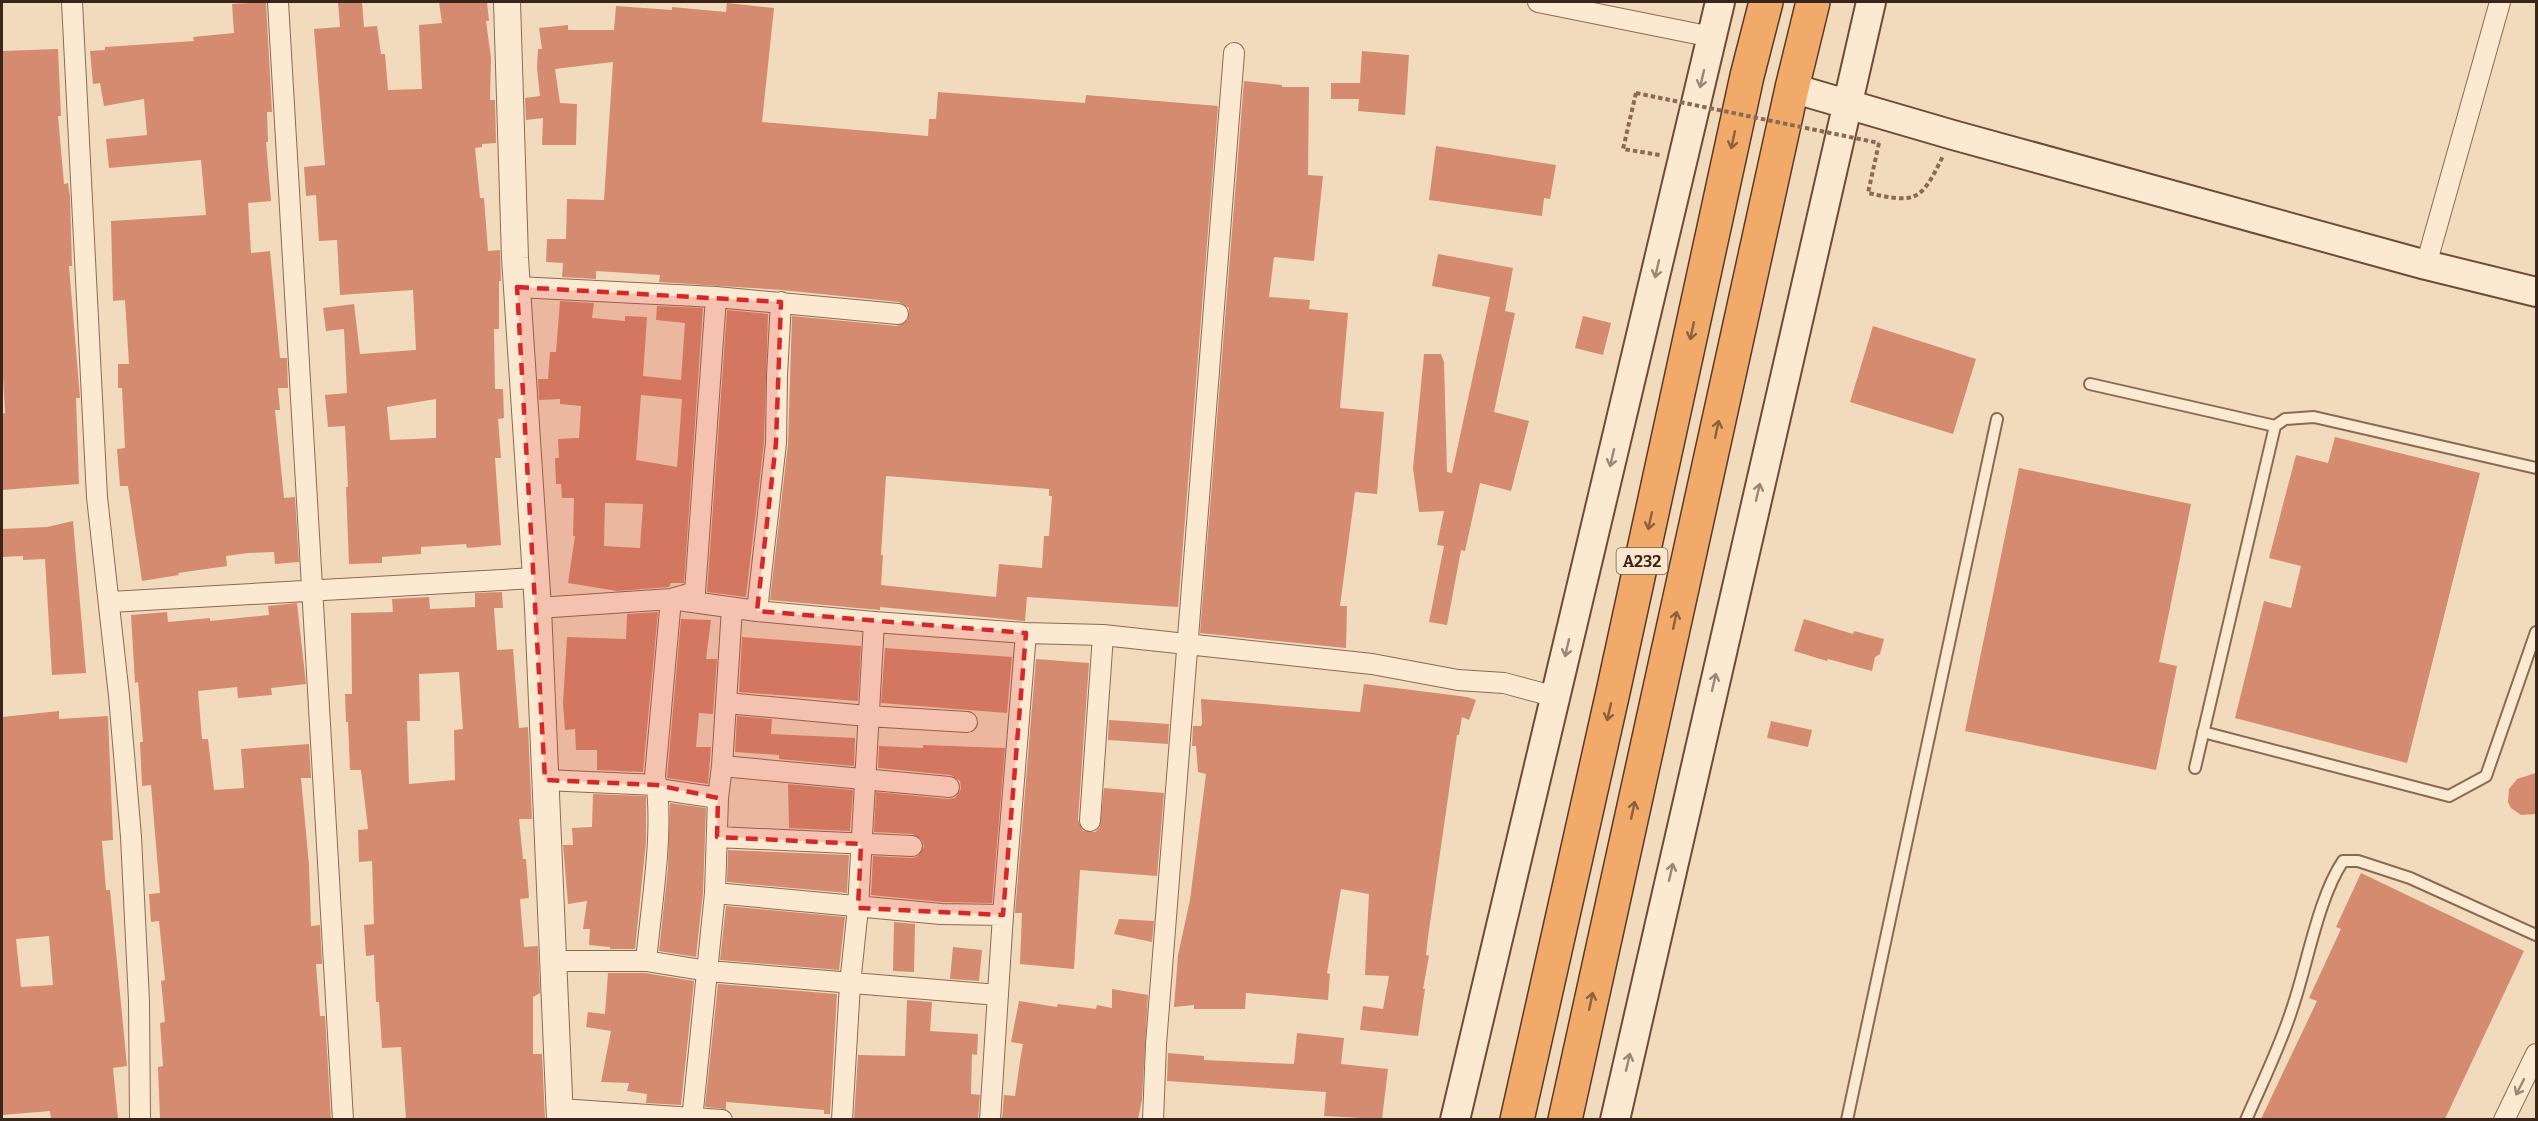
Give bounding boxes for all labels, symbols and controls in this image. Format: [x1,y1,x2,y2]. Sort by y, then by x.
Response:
one-way arrow [1695,69,1707,88]
one-way arrow [1727,130,1738,149]
one-way arrow [1651,258,1662,278]
one-way arrow [1686,320,1697,340]
one-way arrow [1712,420,1723,440]
one-way arrow [1606,449,1618,468]
one-way arrow [1752,483,1764,502]
one-way arrow [1644,512,1656,531]
road number: A232 [1616,548,1668,574]
one-way arrow [1670,611,1681,630]
one-way arrow [1561,638,1573,657]
one-way arrow [1709,673,1721,692]
one-way arrow [1603,702,1614,721]
one-way arrow [1628,801,1639,821]
one-way arrow [1666,863,1677,883]
one-way arrow [1586,992,1598,1011]
one-way arrow [1622,1053,1634,1072]
one-way arrow [2514,1077,2525,1095]

